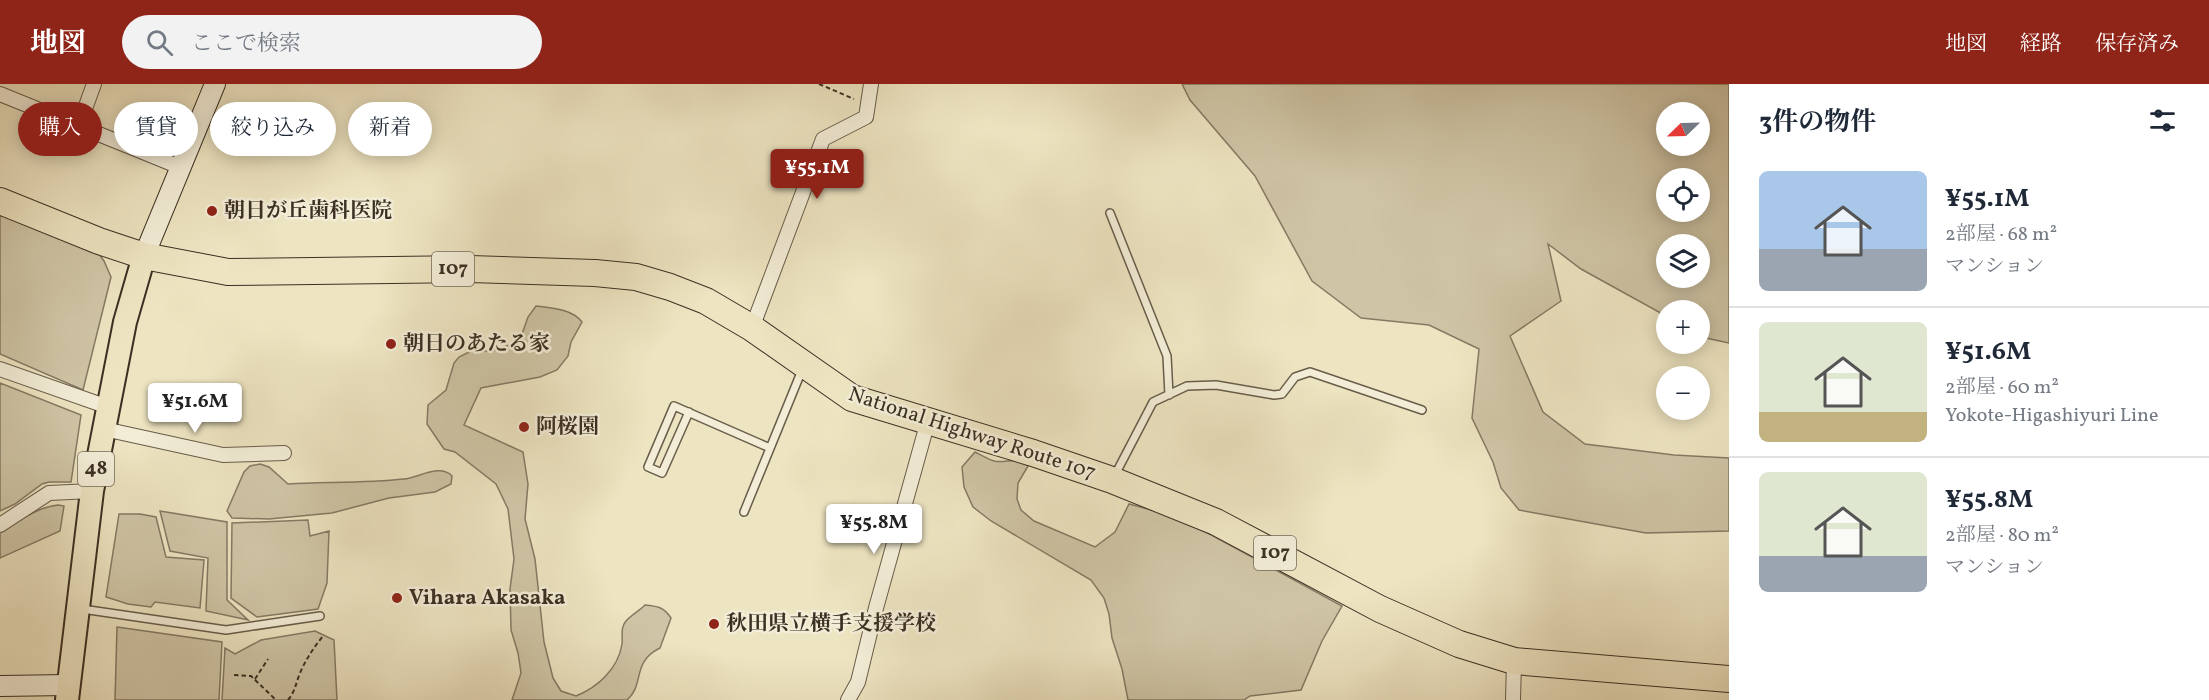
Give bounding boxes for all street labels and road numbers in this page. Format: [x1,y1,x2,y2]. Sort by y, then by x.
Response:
road number: 107 [432,252,474,286]
street label: National Highway Route 107 [844,380,1100,488]
road number: 48 [78,452,114,486]
road number: 107 [1254,536,1296,570]

